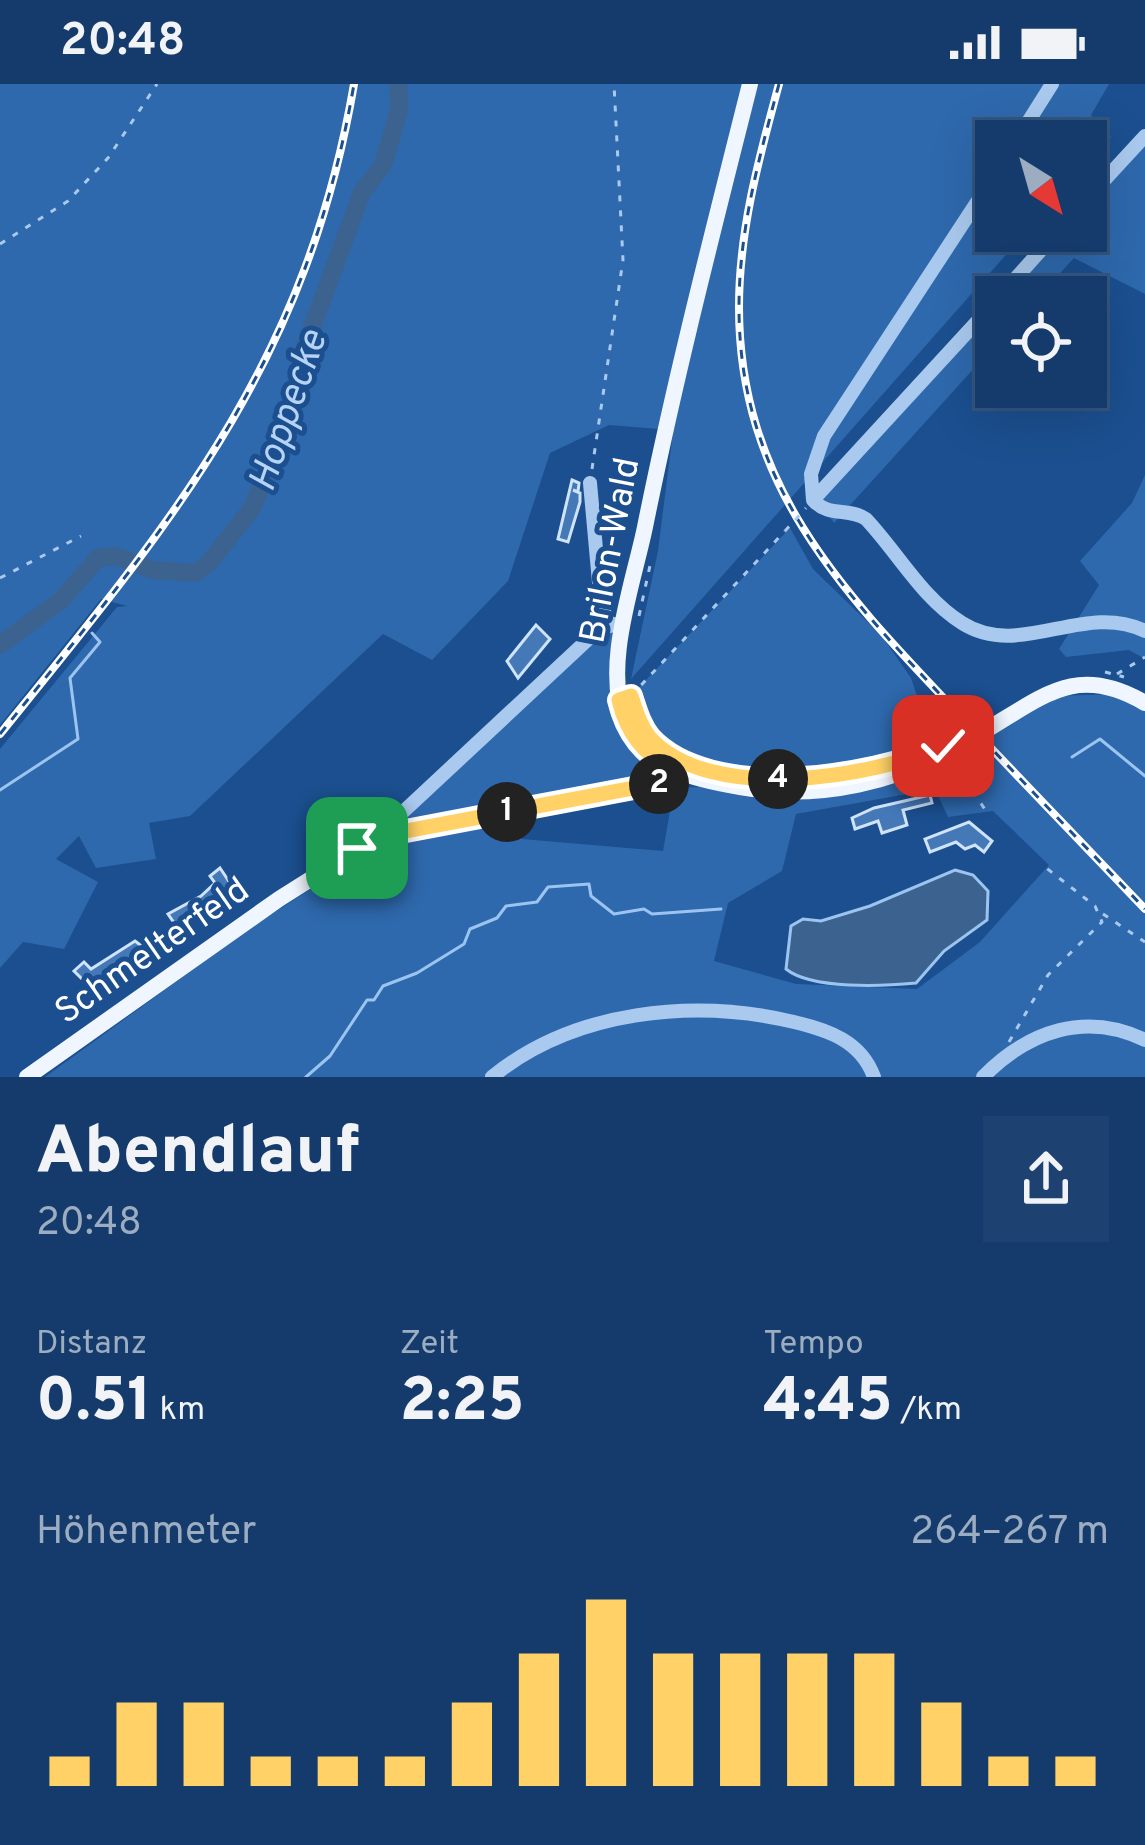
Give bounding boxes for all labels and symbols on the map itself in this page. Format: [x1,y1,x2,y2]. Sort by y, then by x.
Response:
north arrow [975,120,1107,252]
water label: Hoppecke [240,324,341,498]
street label: Brilon-Wald [571,454,652,647]
pin [892,695,994,797]
pin: 4 [748,749,808,809]
pin: 2 [629,754,689,814]
pin: 1 [477,782,537,842]
pin [306,797,408,899]
street label: Schmelterfeld [47,868,259,1036]

